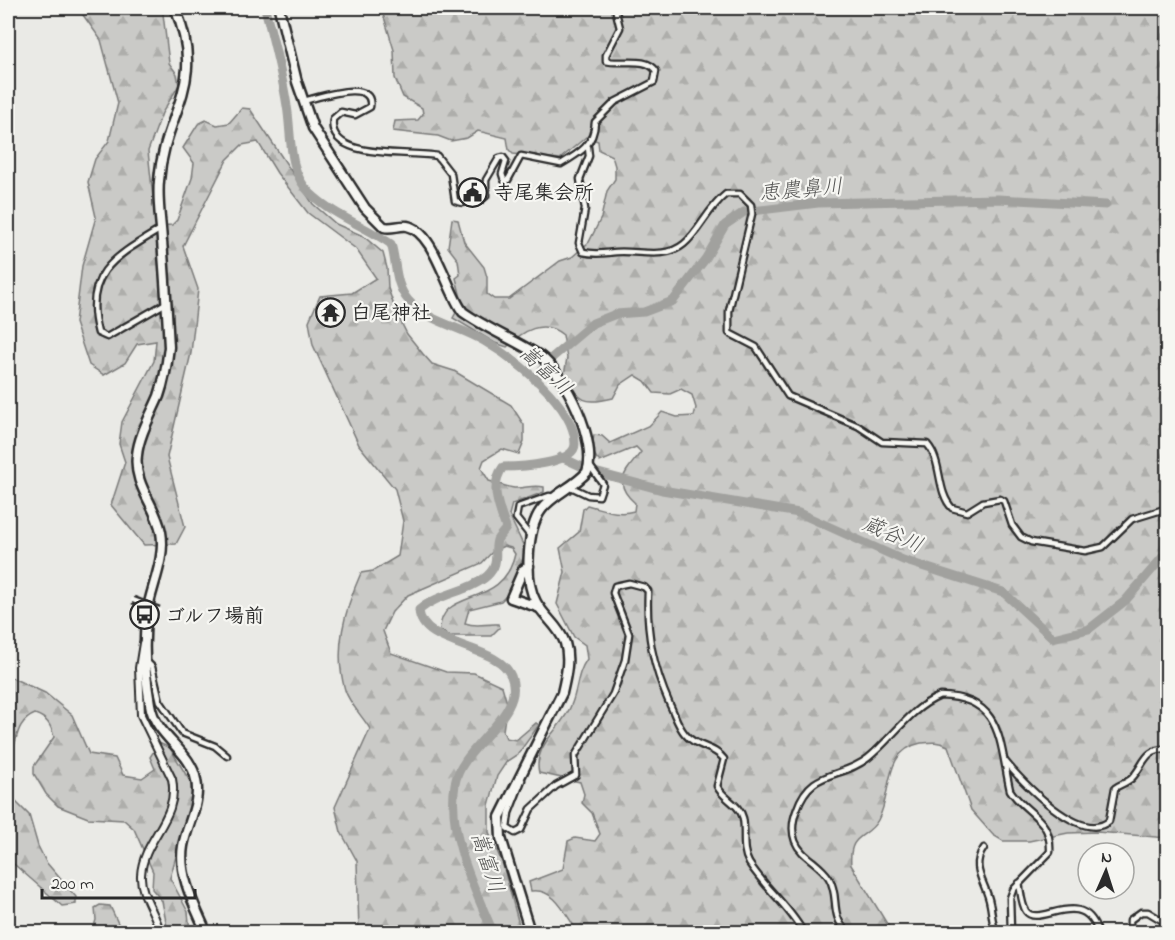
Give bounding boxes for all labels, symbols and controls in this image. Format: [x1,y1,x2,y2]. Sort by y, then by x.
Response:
water label: 恵農鼻川 [758,172,844,210]
public building icon: 寺尾集会所 [457,176,489,208]
place label: 寺尾集会所 [494,180,594,209]
temple icon: 白尾神社 [314,296,346,328]
place label: 白尾神社 [351,300,431,329]
water label: 嵩富川 [511,339,578,404]
water label: 蔵谷川 [857,510,927,562]
bus stop icon: ゴルフ場前 [128,599,160,631]
place label: ゴルフ場前 [165,603,264,632]
water label: 嵩富川 [462,828,510,897]
north arrow [1076,841,1136,901]
text: N [1101,846,1113,870]
scale bar [42,862,195,900]
text: 200 m [51,872,94,898]

